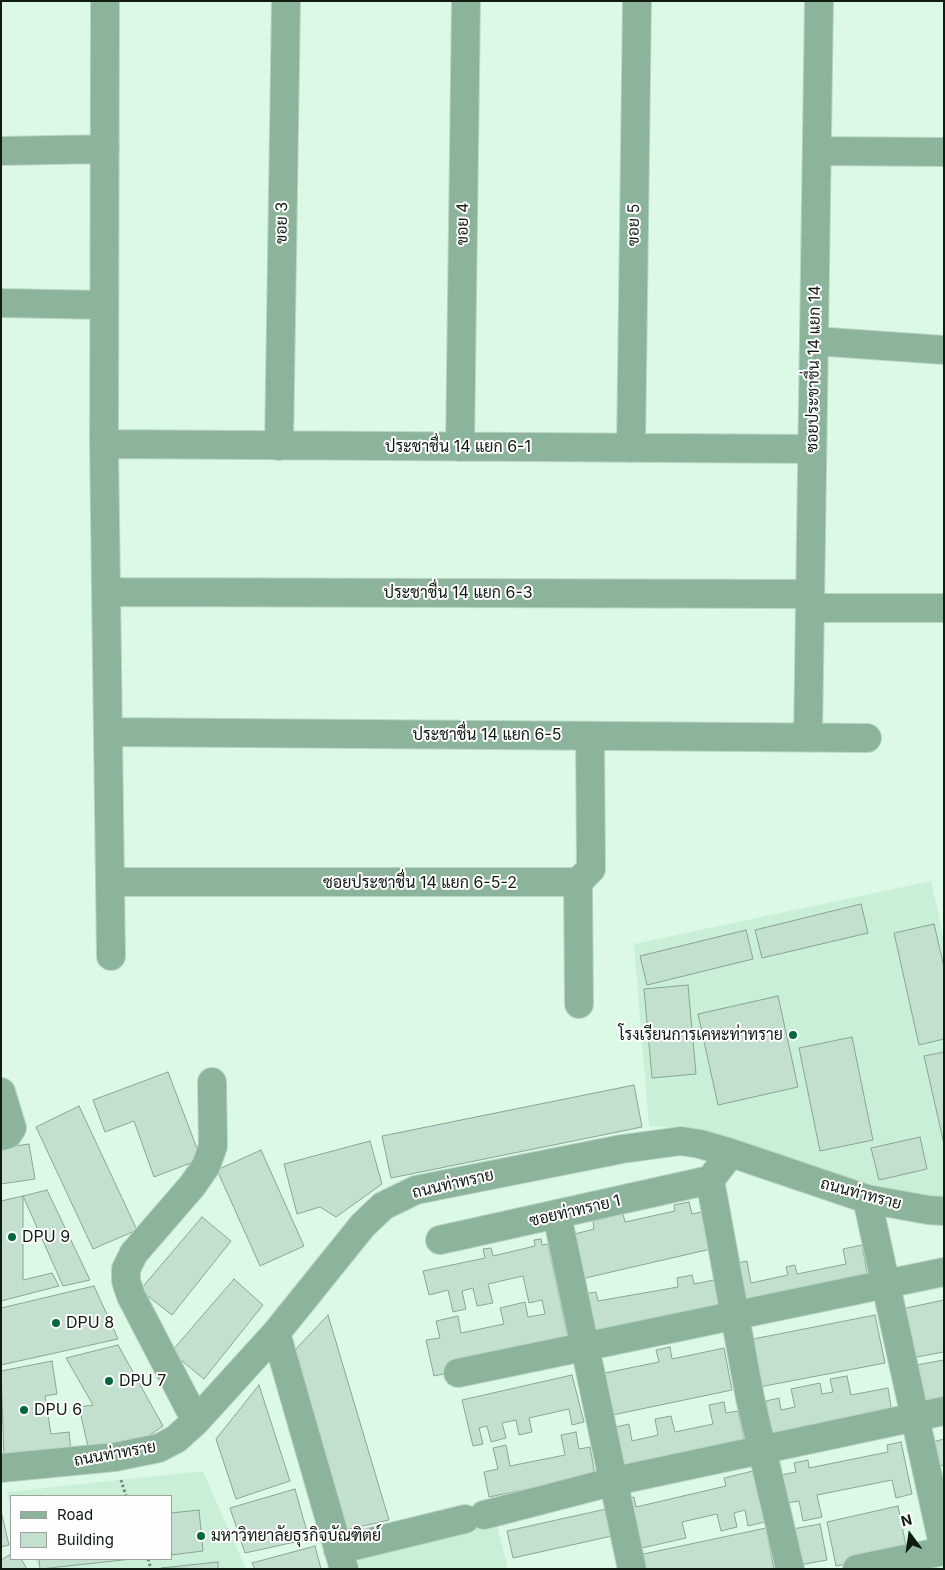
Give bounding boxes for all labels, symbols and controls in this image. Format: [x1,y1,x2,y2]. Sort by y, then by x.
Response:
street label: ขอย 3 [272,202,292,244]
street label: ขอย 4 [453,202,473,246]
street label: ฃอย 5 [624,204,644,246]
street label: ซอยประชาชื่น 14 แยก 14 [803,285,825,453]
street label: ประชาชื่น 14 แยก 6-1 [385,437,531,457]
street label: ประชาชื่น 14 แยก 6-3 [383,583,533,603]
street label: ประชาชื่น 14 แยก 6-5 [412,725,562,745]
street label: ซอยประชาชื่น 14 แยก 6-5-2 [323,873,517,893]
place label: โรงเรียนการเคหะท่าทราย [618,1025,783,1045]
marker: โรงเรียนการเคหะท่าทราย [787,1029,799,1041]
street label: ถนนท่าทราย [410,1165,496,1203]
street label: ถนนท่าทราย [818,1174,904,1214]
street label: ซอยท่าทราย 1 [528,1191,622,1231]
place label: DPU 9 [22,1227,70,1247]
marker: DPU 9 [6,1231,18,1243]
place label: DPU 8 [66,1313,114,1333]
marker: DPU 8 [50,1317,62,1329]
place label: DPU 7 [119,1371,166,1391]
marker: DPU 7 [103,1375,115,1387]
place label: DPU 6 [34,1400,82,1420]
marker: DPU 6 [18,1404,30,1416]
street label: ถนนท่าทราย [72,1437,158,1471]
legend [10,1495,172,1560]
text: Road [57,1505,93,1524]
north arrow [885,1510,935,1560]
text: N [899,1510,913,1530]
place label: มหาวิทยาลัยธุรกิจบัณฑิตย์ [211,1526,381,1546]
text: Building [57,1530,114,1549]
marker: มหาวิทยาลัยธุรกิจบัณฑิตย์ [195,1530,207,1542]

